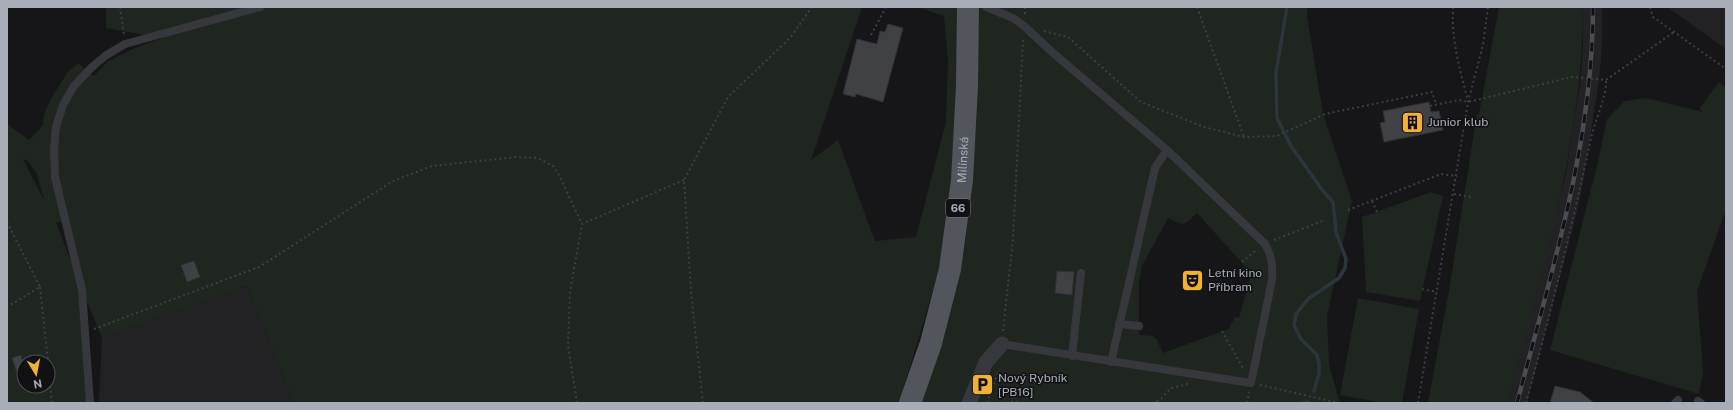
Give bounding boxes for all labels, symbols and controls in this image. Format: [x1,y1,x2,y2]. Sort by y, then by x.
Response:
building icon: Junior klub [1399,109,1425,135]
place label: Junior klub [1428,115,1488,129]
street label: Milínská [955,136,971,183]
road number: 66 [946,199,970,217]
place label: Letní kino Příbram [1208,266,1262,294]
theatre icon: Letní kino Příbram [1179,267,1205,293]
north arrow [16,354,56,394]
place label: Nový Rybník [PB16] [998,371,1068,399]
parking icon: Nový Rybník [PB16] [970,372,996,398]
text: N [32,377,43,391]

